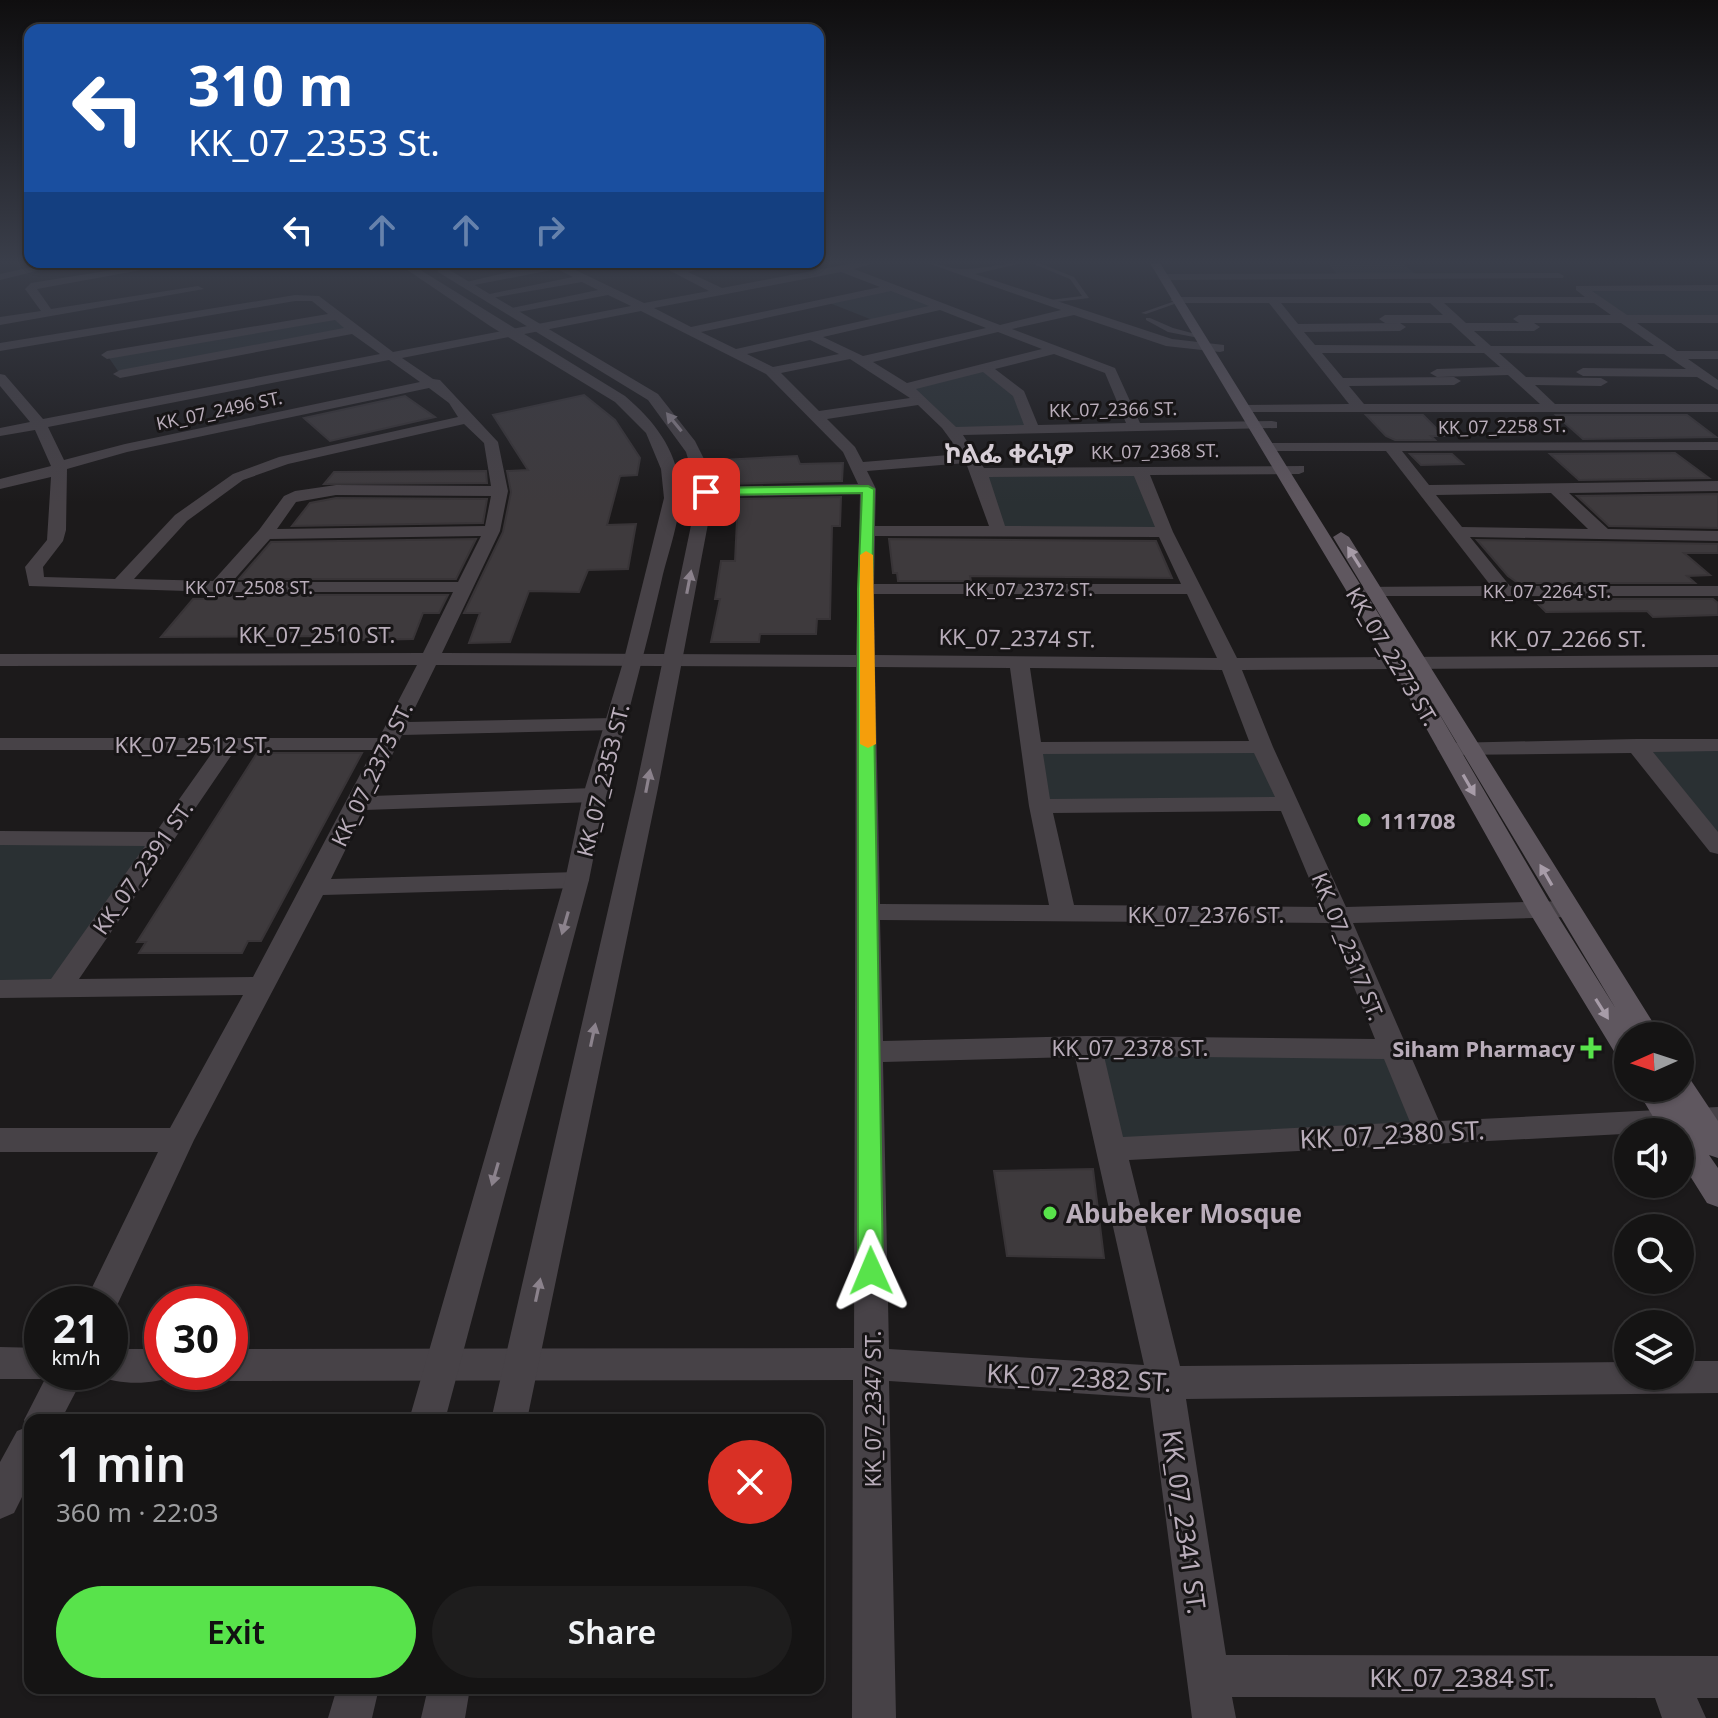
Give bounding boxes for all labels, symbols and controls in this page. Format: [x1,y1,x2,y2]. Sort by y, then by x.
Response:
text: 310 m [188,46,353,122]
icon: left [56,56,160,160]
text: KK_07_2353 St. [188,118,440,167]
icon: left [276,208,320,252]
icon: ahead [360,208,404,252]
icon: ahead [444,208,488,252]
icon: right [528,208,572,252]
street label: KK_07_2496 ST. [154,385,284,435]
street label: KK_07_2366 ST. [1049,396,1177,422]
one-way arrow [667,412,683,432]
street label: KK_07_2258 ST. [1438,413,1566,439]
district label: ኮልፌ ቀራኒዎ [944,435,1074,471]
street label: KK_07_2368 ST. [1091,438,1219,464]
pin [672,458,740,526]
icon: arrive [684,470,728,514]
one-way arrow [1347,546,1361,568]
one-way arrow [683,570,695,595]
street label: KK_07_2508 ST. [185,575,313,599]
street label: KK_07_2372 ST. [965,577,1093,601]
street label: KK_07_2264 ST. [1483,579,1611,603]
street label: KK_07_2273 ST. [1340,581,1446,731]
street label: KK_07_2510 ST. [239,619,395,649]
street label: KK_07_2374 ST. [938,621,1096,653]
street label: KK_07_2266 ST. [1490,623,1646,653]
street label: KK_07_2373 ST. [323,697,419,851]
street label: KK_07_2353 ST. [568,700,636,860]
street label: KK_07_2512 ST. [115,729,271,759]
one-way arrow [642,769,655,794]
one-way arrow [1462,774,1476,796]
street label: KK_07_2391 ST. [85,794,199,940]
place label: 111708 [1380,805,1456,835]
marker: 111708 [1355,811,1373,829]
one-way arrow [1539,864,1553,886]
street label: KK_07_2317 ST. [1306,868,1392,1024]
street label: KK_07_2376 ST. [1128,899,1284,929]
one-way arrow [558,912,571,936]
one-way arrow [1595,998,1609,1020]
north arrow [1614,1022,1694,1102]
map controls [1614,1022,1694,1390]
one-way arrow [587,1023,600,1048]
street label: KK_07_2378 ST. [1052,1032,1208,1062]
place label: Siham Pharmacy [1392,1033,1575,1063]
marker: Siham Pharmacy [1582,1039,1600,1057]
street label: KK_07_2380 ST. [1298,1111,1486,1157]
button: sound [1614,1118,1694,1198]
one-way arrow [488,1161,500,1186]
place label: Abubeker Mosque [1066,1195,1302,1231]
marker: Abubeker Mosque [1041,1204,1059,1222]
button: search [1614,1214,1694,1294]
position arrow [829,1229,913,1313]
one-way arrow [532,1277,545,1302]
speed limit sign: 30 [144,1286,248,1390]
text: 21 [53,1300,99,1355]
button: layers [1614,1310,1694,1390]
street label: KK_07_2347 ST. [857,1331,887,1487]
text: km/h [51,1344,101,1371]
street label: KK_07_2382 ST. [985,1354,1173,1400]
street label: KK_07_2341 ST. [1154,1428,1216,1616]
text: 1 min [56,1431,186,1496]
button: close [708,1440,792,1524]
text: 360 m · 22:03 [56,1494,219,1530]
button: Exit [56,1586,416,1678]
button: Share [432,1586,792,1678]
street label: KK_07_2384 ST. [1369,1659,1555,1695]

